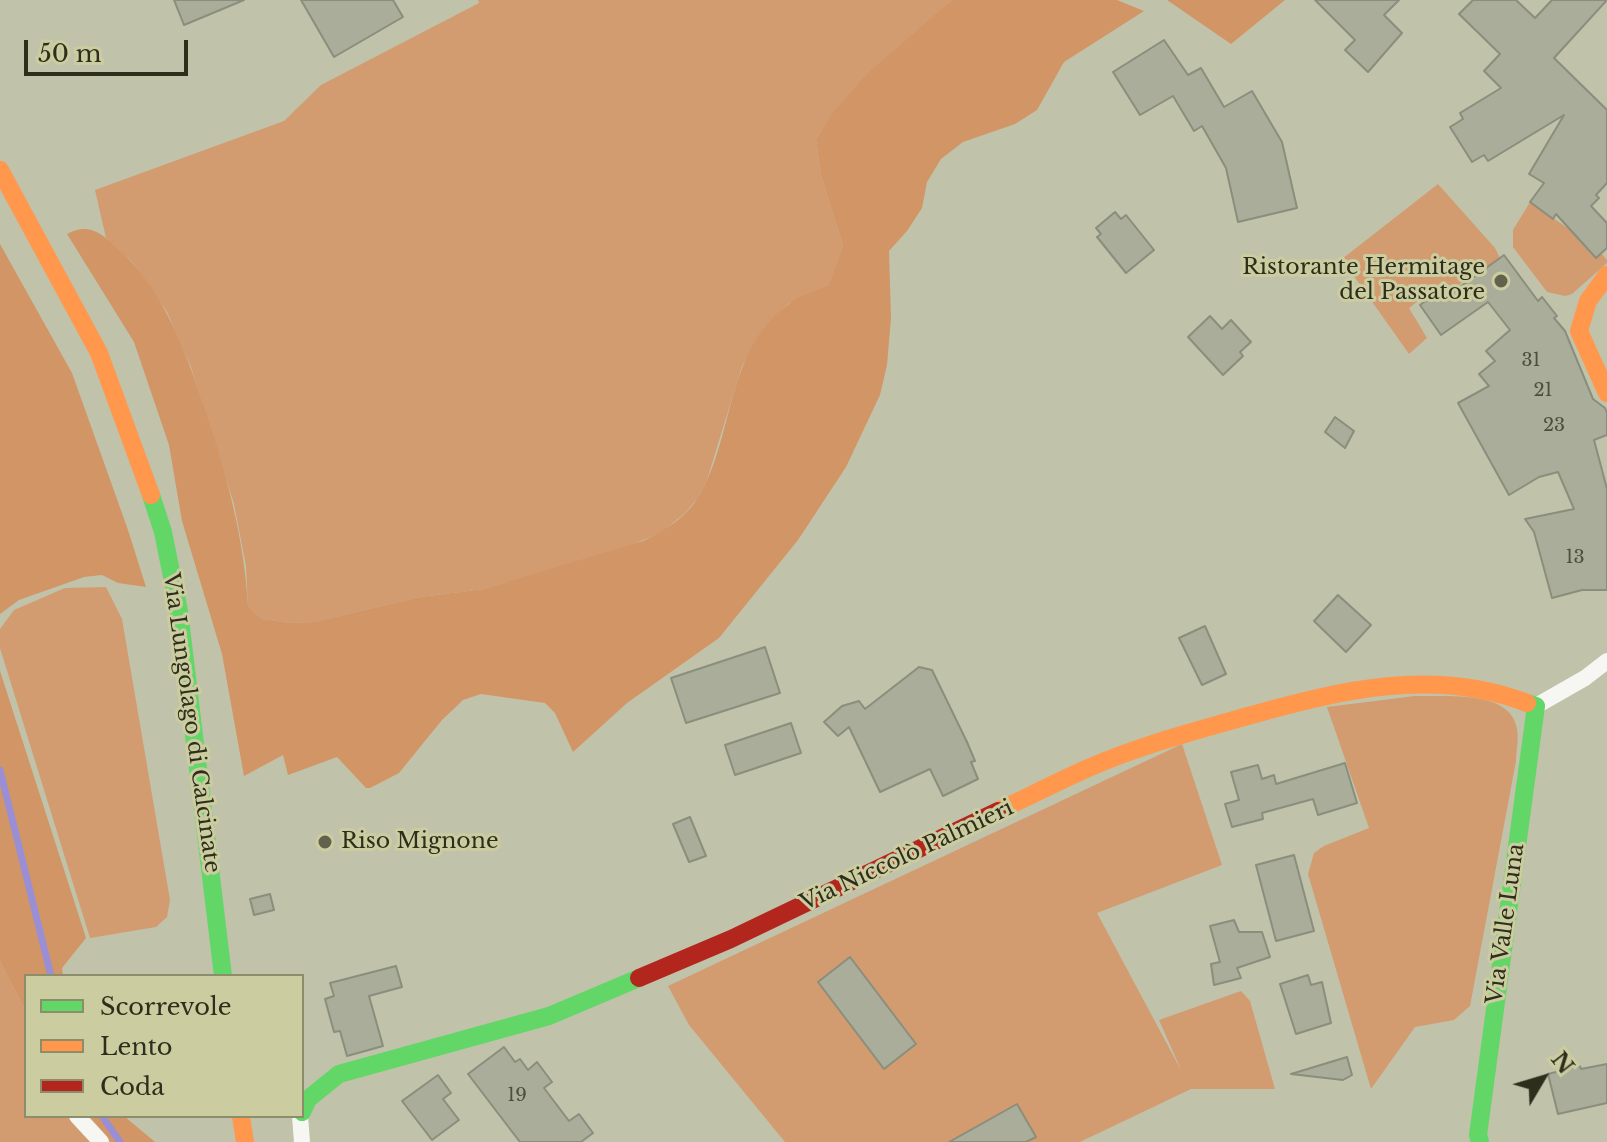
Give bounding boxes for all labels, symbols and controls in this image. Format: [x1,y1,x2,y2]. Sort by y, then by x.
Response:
scale bar [28,24,192,74]
text: 50 m [38,39,101,68]
place label: Ristorante Hermitage del Passatore [1242,255,1485,306]
marker: Ristorante Hermitage del Passatore [1492,272,1510,290]
house number: 31 [1521,350,1541,372]
house number: 21 [1533,380,1553,402]
house number: 23 [1543,415,1565,437]
house number: 13 [1565,547,1585,569]
street label: Via Lungolago di Calcinate [157,571,225,875]
street label: Via Niccolò Palmieri [796,795,1018,917]
place label: Riso Mignone [341,829,498,855]
marker: Riso Mignone [316,833,334,851]
street label: Via Valle Luna [1482,842,1530,1006]
legend [24,974,304,1118]
text: Scorrevole [100,992,231,1021]
text: Lento [100,1032,173,1061]
north arrow [1503,1038,1583,1118]
text: N [1545,1046,1579,1079]
text: Coda [100,1072,164,1101]
house number: 19 [507,1085,527,1107]

